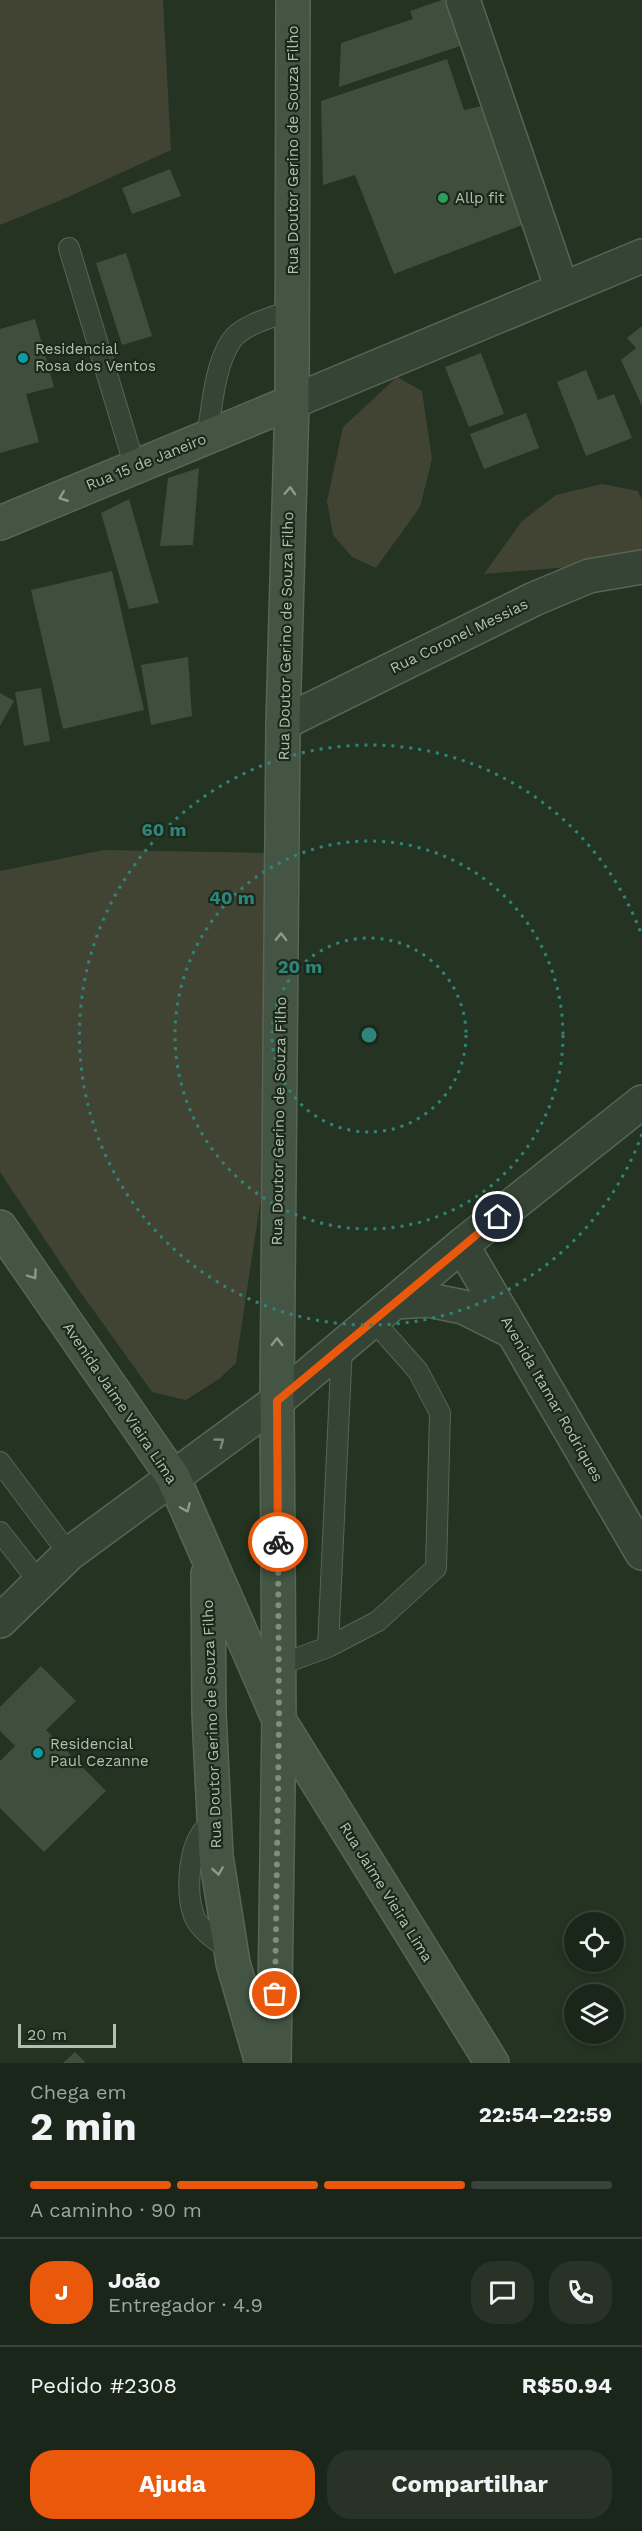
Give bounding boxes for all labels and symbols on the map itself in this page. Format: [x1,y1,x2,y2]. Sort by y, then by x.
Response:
street label: Rua Doutor Gerino de Souza Filho [284,26,302,274]
place label: Allp fit [455,189,505,207]
marker: Allp fit [436,191,450,205]
place label: Residencial Rosa dos Ventos [35,340,156,375]
marker: Residencial Rosa dos Ventos [16,351,30,365]
street label: Rua 15 de Janeiro [83,430,209,494]
one-way arrow [283,486,296,495]
one-way arrow [59,490,70,502]
street label: Rua Doutor Gerino de Souza Filho [275,511,297,761]
street label: Rua Coronel Messias [387,595,531,677]
text: 60 m [142,819,186,840]
text: 40 m [209,887,255,908]
one-way arrow [275,933,287,942]
text: 20 m [278,956,322,977]
street label: Rua Doutor Gerino de Souza Filho [268,996,290,1246]
centre of rings [359,1025,379,1045]
pin [472,1191,523,1242]
one-way arrow [26,1269,37,1280]
street label: Avenida Itamar Rodriques [497,1313,607,1485]
street label: Avenida Jaime Vieira Lima [59,1319,181,1488]
one-way arrow [271,1338,283,1347]
one-way arrow [214,1438,225,1449]
one-way arrow [179,1502,191,1513]
courier [248,1512,308,1572]
street label: Rua Doutor Gerino de Souza Filho [199,1599,225,1849]
place label: Residencial Paul Cezanne [50,1735,149,1770]
marker: Residencial Paul Cezanne [31,1746,45,1760]
street label: Rua Jaime Vieira Lima [336,1819,437,1966]
one-way arrow [211,1865,224,1875]
pin [249,1968,300,2019]
scale bar [18,2021,116,2048]

